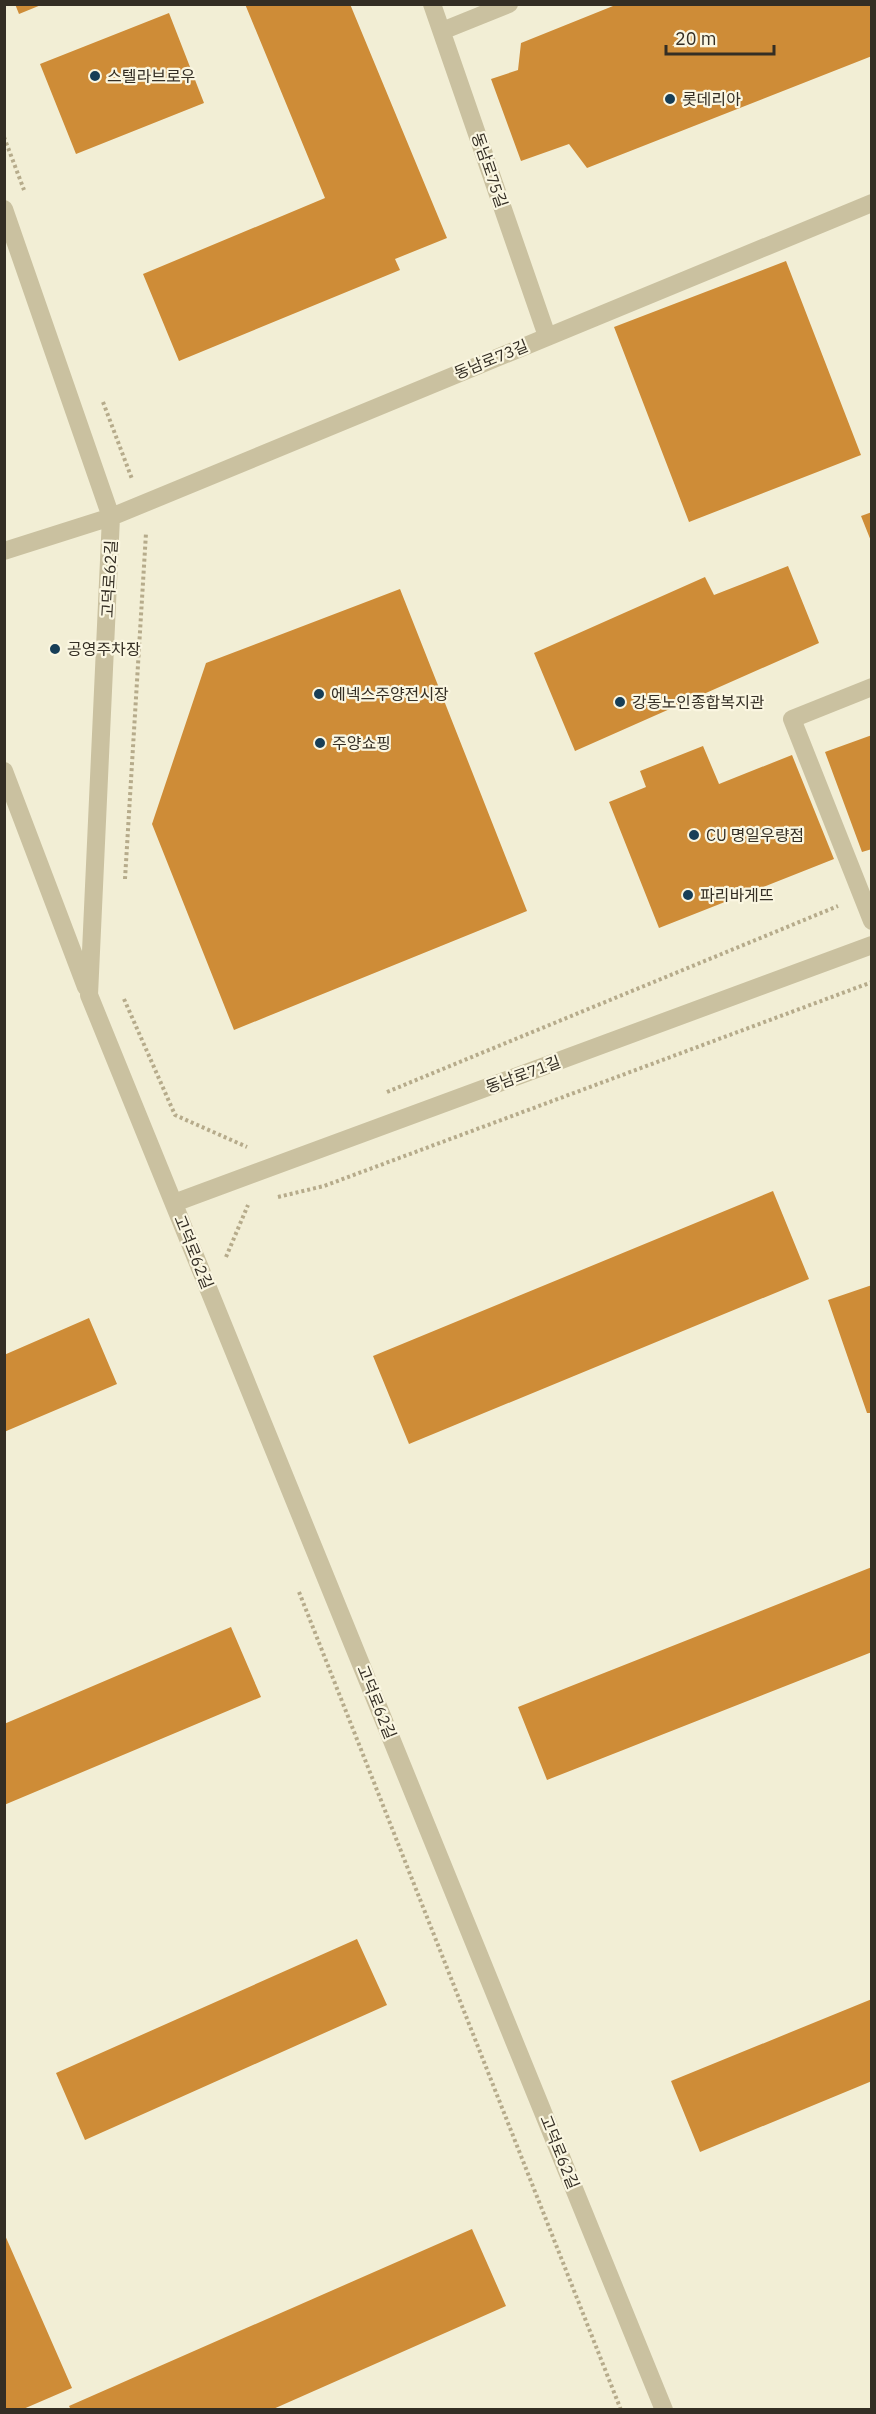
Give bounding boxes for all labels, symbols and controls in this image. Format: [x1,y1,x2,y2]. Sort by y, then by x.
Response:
scale bar [666,18,774,56]
text: 20 m [675,27,717,50]
place label: 스텔라브로우 [107,66,195,86]
marker: 스텔라브로우 [88,69,102,83]
place label: 롯데리아 [682,89,741,109]
marker: 롯데리아 [663,92,677,106]
street label: 동남로75길 [468,130,512,210]
street label: 동남로73길 [451,335,531,383]
street label: 고덕로62길 [97,539,121,619]
place label: 공영주차장 [67,639,141,659]
marker: 공영주차장 [48,642,62,656]
place label: 에넥스주양전시장 [331,684,449,704]
marker: 에넥스주양전시장 [312,687,326,701]
place label: 강동노인종합복지관 [632,692,765,712]
marker: 강동노인종합복지관 [613,695,627,709]
place label: 주양쇼핑 [332,733,391,753]
marker: 주양쇼핑 [313,736,327,750]
place label: CU 명일우량점 [706,825,804,845]
marker: CU 명일우량점 [687,828,701,842]
place label: 파리바게뜨 [700,885,774,905]
marker: 파리바게뜨 [681,888,695,902]
street label: 동남로71길 [483,1051,563,1097]
street label: 고덕로62길 [170,1212,218,1292]
street label: 고덕로62길 [353,1662,401,1742]
street label: 고덕로62길 [536,2112,584,2192]

